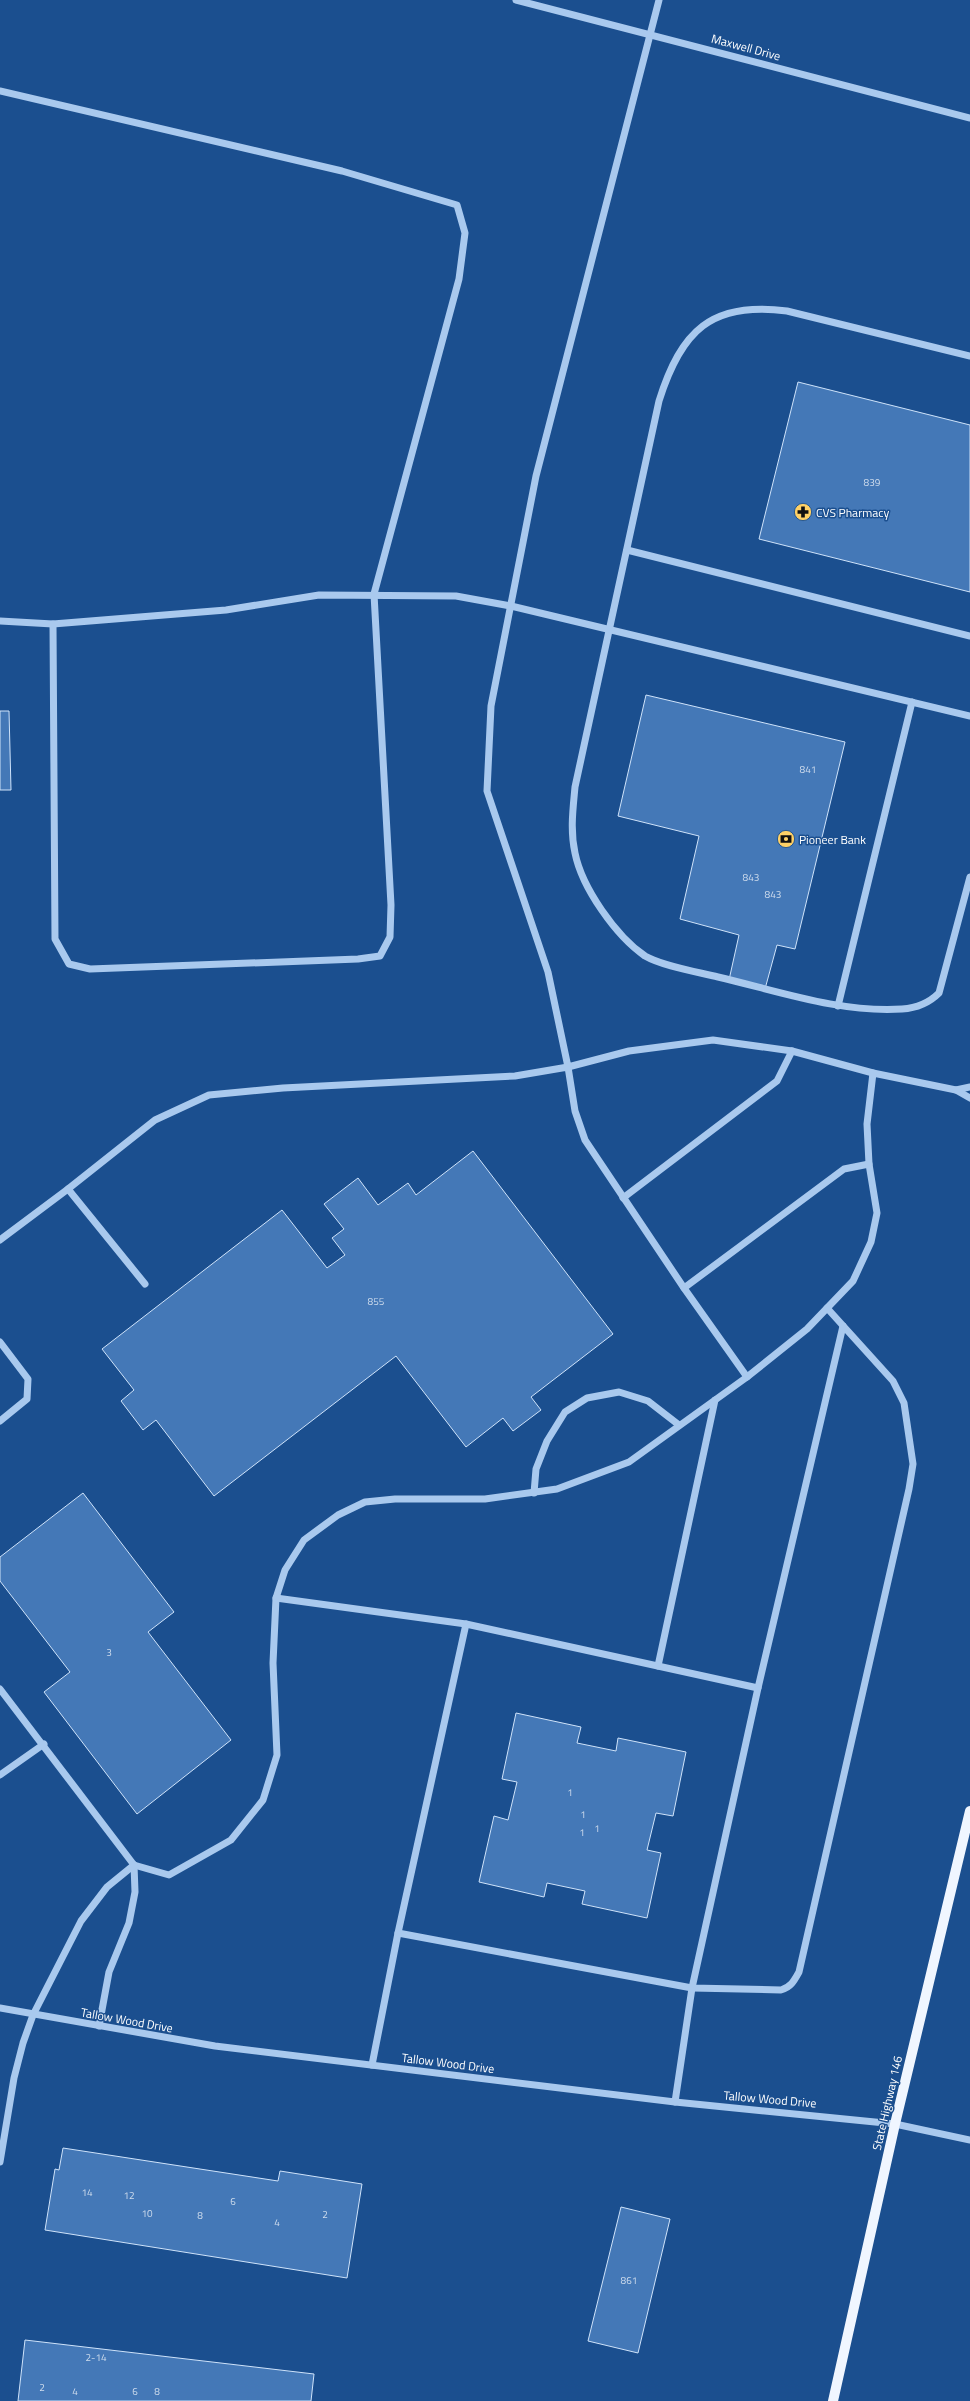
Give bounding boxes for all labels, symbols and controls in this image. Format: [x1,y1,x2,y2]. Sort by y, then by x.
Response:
street label: Maxwell Drive [709,29,783,65]
house number: 839 [864,475,881,490]
pharmacy icon: CVS Pharmacy [793,502,813,522]
place label: CVS Pharmacy [816,503,890,522]
house number: 841 [800,762,816,777]
bank icon: Pioneer Bank [776,829,796,849]
place label: Pioneer Bank [799,830,866,849]
house number: 843 [743,870,759,885]
house number: 843 [765,887,781,902]
house number: 855 [368,1294,385,1309]
house number: 3 [106,1645,112,1660]
house number: 1 [567,1785,573,1800]
house number: 1 [580,1807,586,1822]
house number: 1 [594,1821,600,1836]
house number: 1 [579,1825,585,1840]
street label: Tallow Wood Drive [79,2003,175,2037]
street label: Tallow Wood Drive [401,2048,495,2078]
street label: State Highway 146 [867,2054,907,2152]
street label: Tallow Wood Drive [723,2085,817,2113]
house number: 14 [81,2185,93,2200]
house number: 12 [123,2188,135,2203]
house number: 6 [230,2194,236,2209]
house number: 10 [141,2206,153,2221]
house number: 2 [322,2207,328,2222]
house number: 8 [197,2208,203,2223]
house number: 4 [274,2215,280,2230]
house number: 861 [621,2273,637,2288]
house number: 2-14 [85,2350,107,2365]
house number: 2 [39,2380,45,2395]
house number: 4 [72,2384,78,2399]
house number: 6 [132,2384,138,2399]
house number: 8 [154,2384,160,2399]

